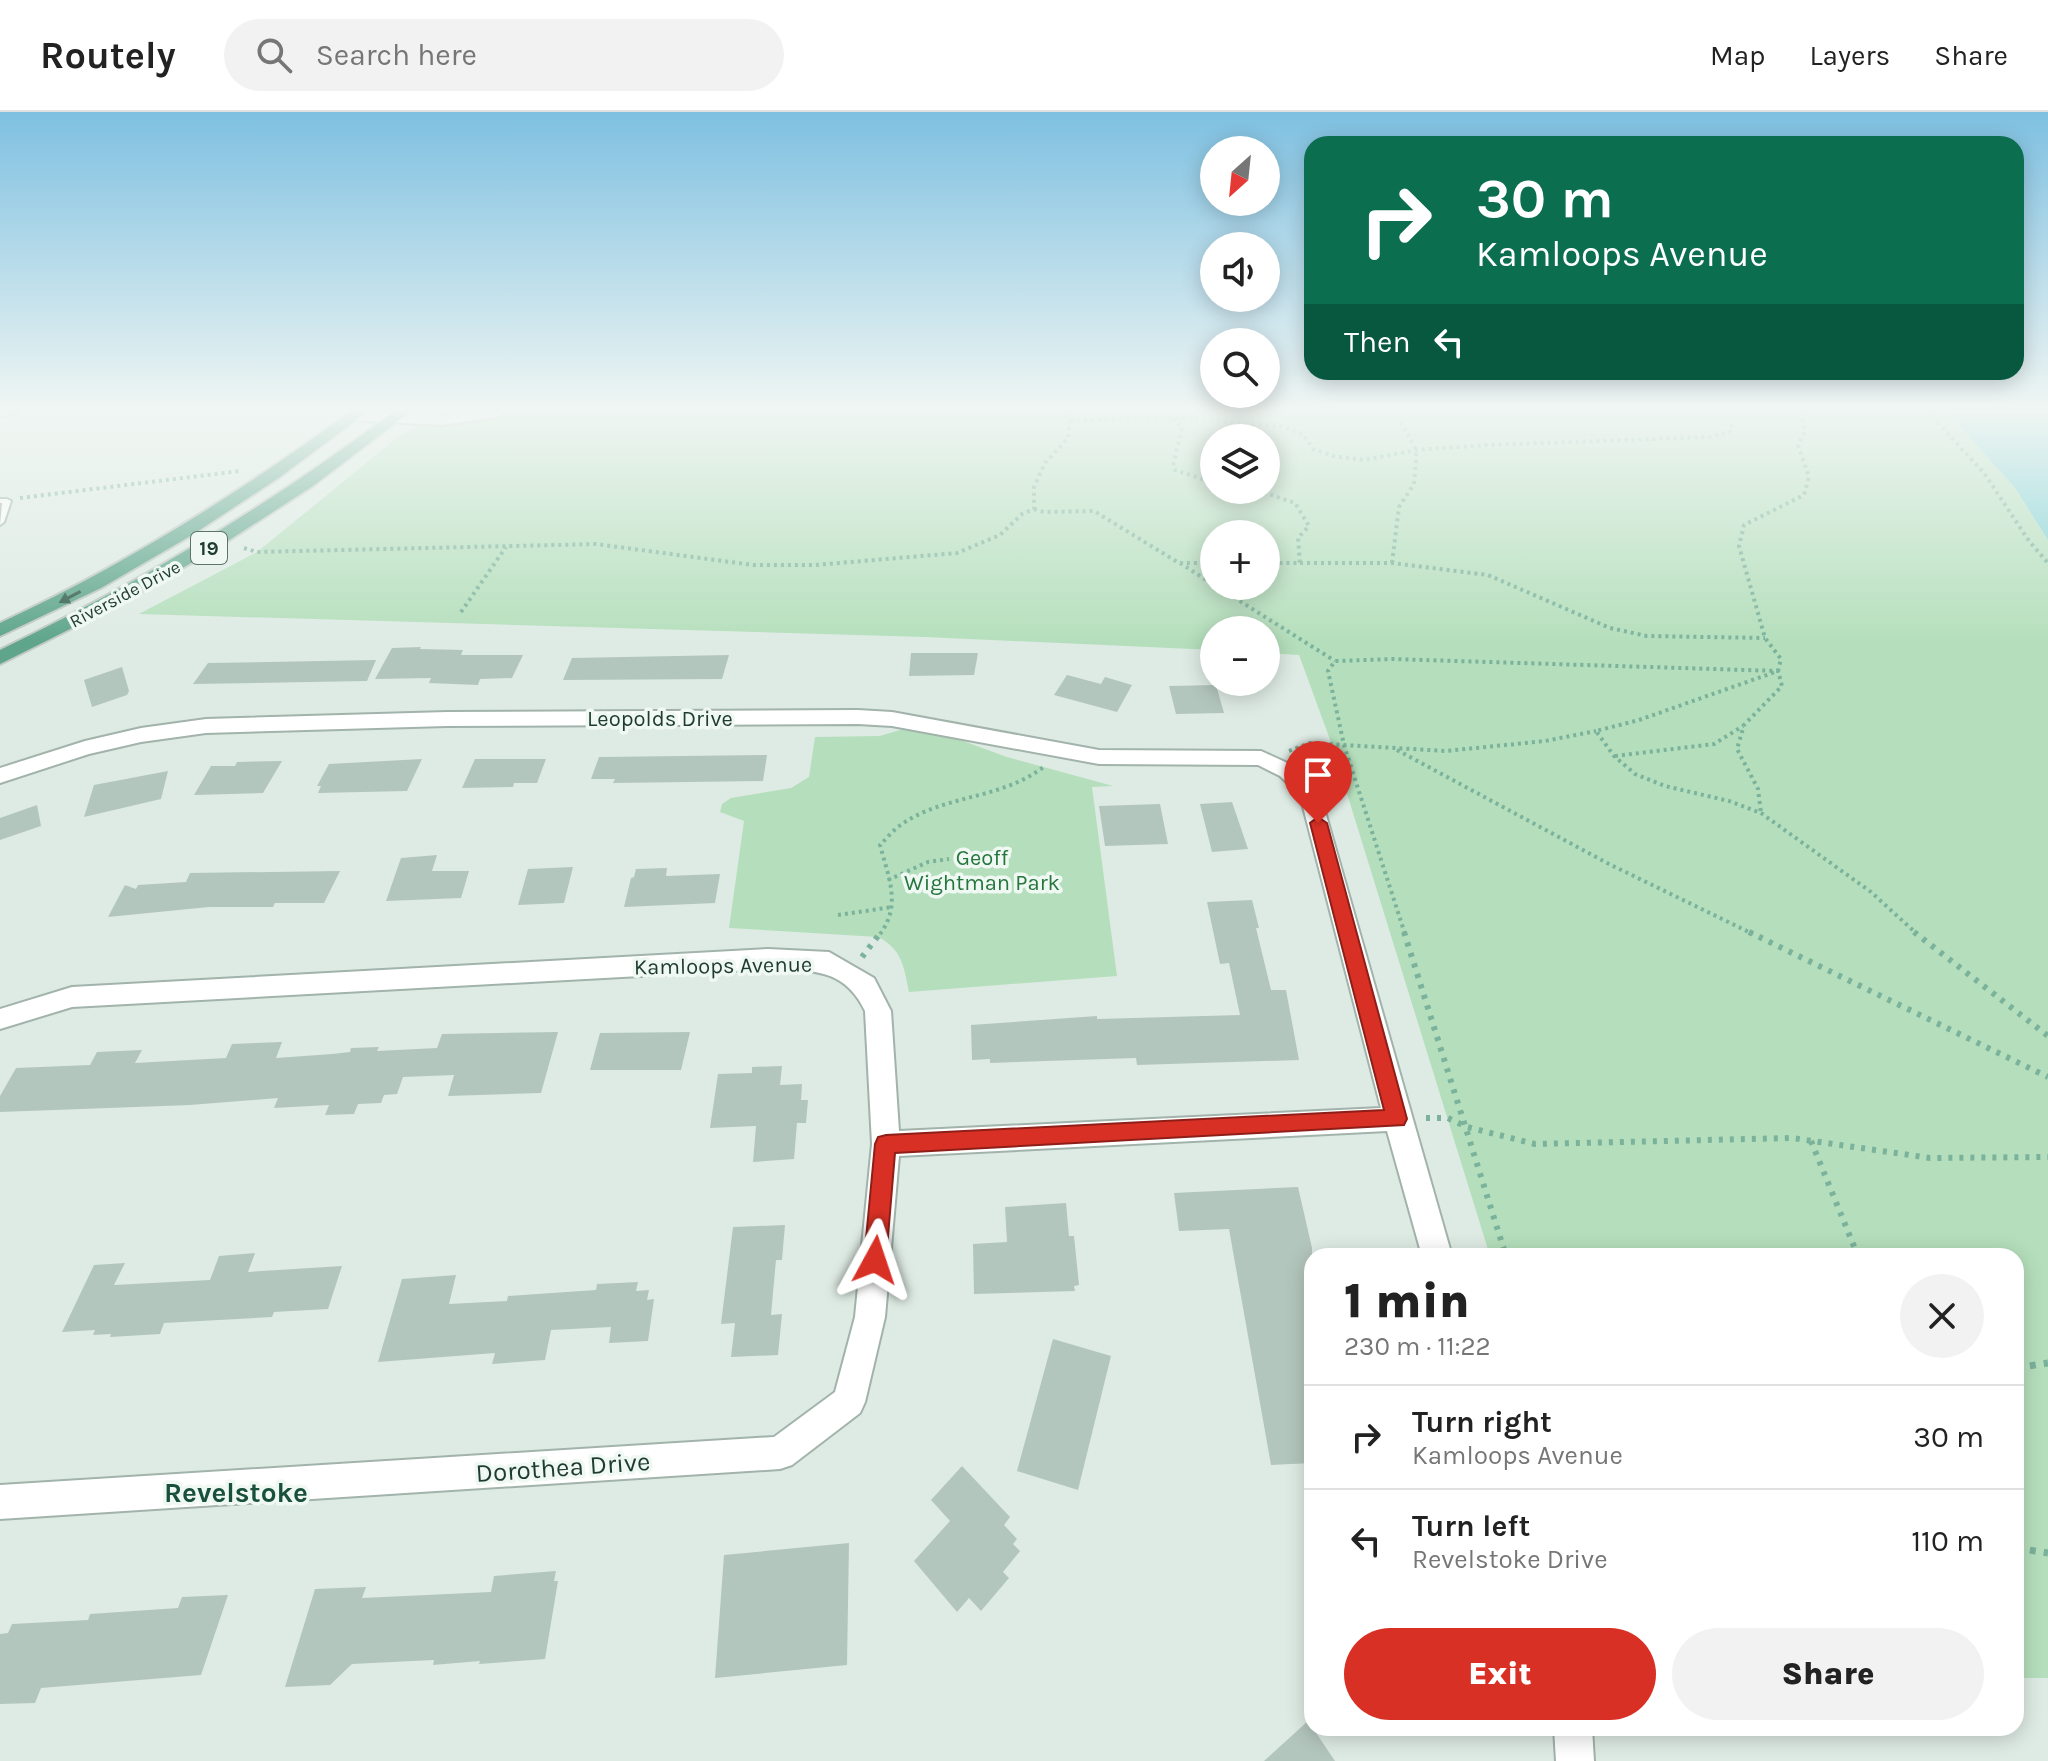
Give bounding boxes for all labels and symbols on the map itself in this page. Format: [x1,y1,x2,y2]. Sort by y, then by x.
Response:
north arrow [1200,136,1280,216]
road number: 19 [191,532,227,564]
street label: Riverside Drive [66,556,184,632]
one-way arrow [59,590,82,603]
street label: Leopolds Drive [587,706,733,732]
pin [1284,741,1352,823]
park label: Geoff Wightman Park [904,845,1060,896]
street label: Kamloops Avenue [634,951,812,981]
position arrow [833,1218,917,1302]
street label: Dorothea Drive [475,1446,651,1489]
district label: Revelstoke [164,1476,308,1509]

